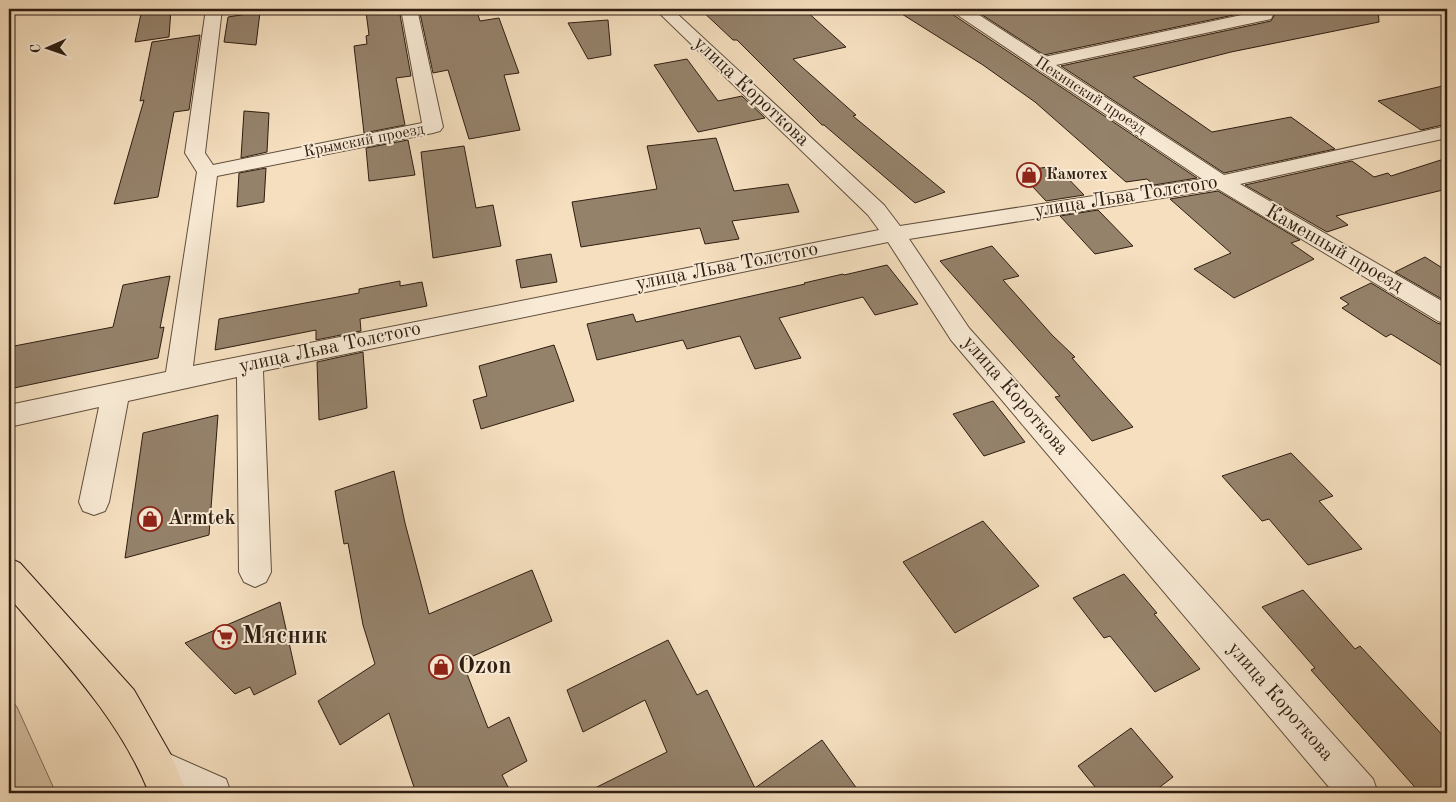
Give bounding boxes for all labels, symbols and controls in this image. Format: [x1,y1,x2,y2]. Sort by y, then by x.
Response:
north arrow [22,22,72,72]
street label: улица Короткова [689,33,813,151]
text: С [29,44,43,53]
street label: Пекинский проезд [1031,54,1149,138]
street label: Крымский проезд [302,121,426,161]
shop icon: Камотех [1016,162,1042,188]
place label: Камотех [1046,167,1108,183]
street label: улица Льва Толстого [1033,173,1219,221]
street label: Каменный проезд [1262,201,1407,297]
street label: улица Льва Толстого [634,240,820,294]
street label: улица Льва Толстого [237,319,423,377]
street label: улица Короткова [958,333,1072,459]
shop icon: Armtek [137,506,163,532]
place label: Armtek [168,509,236,529]
supermarket icon: Мясник [212,624,238,650]
place label: Мясник [242,625,328,649]
street label: улица Короткова [1223,639,1337,765]
shop icon: Ozon [428,654,454,680]
place label: Ozon [458,655,512,679]

